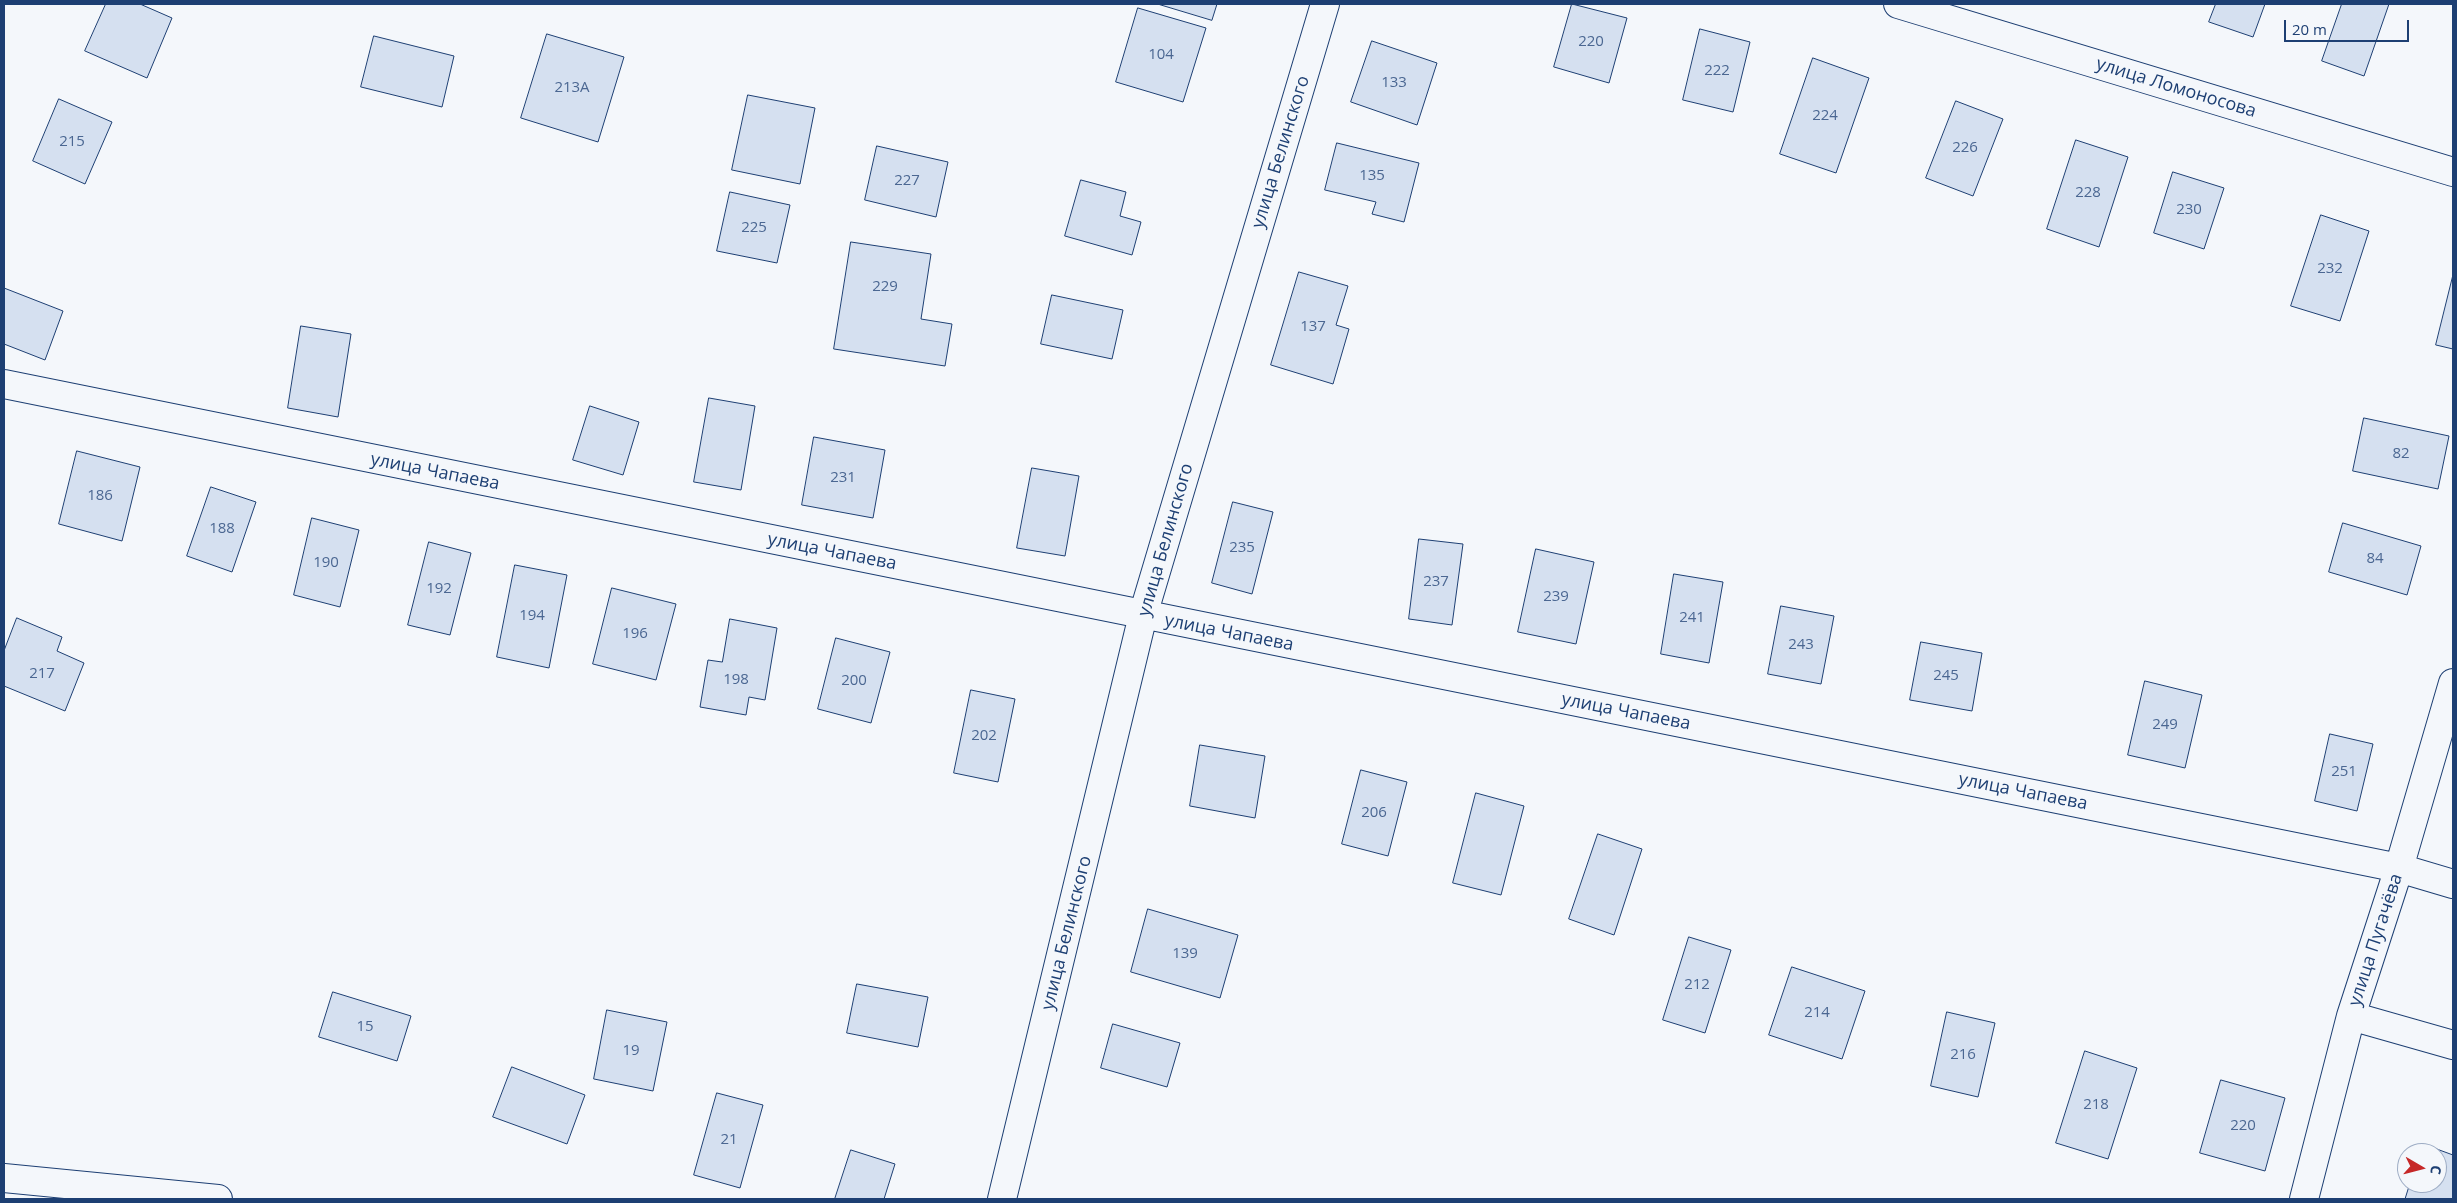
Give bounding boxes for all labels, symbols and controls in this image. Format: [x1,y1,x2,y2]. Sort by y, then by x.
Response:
scale bar [2287,10,2412,42]
text: 20 m [2292,19,2327,39]
house number: 220 [1578,33,1604,51]
house number: 104 [1148,46,1174,64]
street label: улица Ломоносова [2093,53,2259,123]
house number: 222 [1704,62,1730,80]
street label: улица Белинского [1248,73,1314,231]
house number: 133 [1381,74,1407,92]
house number: 213А [554,79,590,97]
house number: 224 [1812,107,1838,125]
house number: 215 [59,133,85,151]
house number: 226 [1952,139,1978,157]
house number: 135 [1359,167,1385,185]
house number: 227 [894,172,920,190]
house number: 228 [2075,184,2101,202]
house number: 230 [2176,201,2202,219]
house number: 225 [741,219,767,237]
house number: 232 [2317,260,2343,278]
house number: 229 [872,278,898,296]
house number: 137 [1300,318,1326,336]
house number: 82 [2392,445,2410,463]
street label: улица Чапаева [369,449,501,495]
street label: улица Белинского [1134,461,1198,619]
house number: 231 [830,469,856,487]
house number: 186 [87,487,113,505]
house number: 188 [209,520,235,538]
street label: улица Чапаева [766,529,898,575]
house number: 235 [1229,539,1255,557]
house number: 84 [2366,550,2384,568]
house number: 190 [313,554,339,572]
house number: 237 [1423,573,1449,591]
house number: 192 [426,580,452,598]
house number: 239 [1543,588,1569,606]
house number: 194 [519,607,545,625]
house number: 241 [1679,609,1705,627]
street label: улица Чапаева [1163,610,1295,656]
house number: 196 [622,625,648,643]
house number: 243 [1788,636,1814,654]
house number: 217 [29,665,55,683]
house number: 245 [1933,667,1959,685]
house number: 198 [723,671,749,689]
house number: 200 [841,672,867,690]
street label: улица Чапаева [1560,689,1692,735]
house number: 249 [2152,716,2178,734]
house number: 202 [971,727,997,745]
house number: 251 [2331,763,2357,781]
street label: улица Чапаева [1957,769,2089,815]
house number: 206 [1361,804,1387,822]
street label: улица Белинского [1037,854,1097,1012]
street label: улица Пугачёва [2344,871,2408,1009]
house number: 139 [1172,945,1198,963]
house number: 212 [1684,976,1710,994]
house number: 214 [1804,1004,1830,1022]
house number: 15 [356,1018,374,1036]
house number: 19 [622,1042,640,1060]
house number: 216 [1950,1046,1976,1064]
house number: 218 [2083,1096,2109,1114]
house number: 220 [2230,1117,2256,1135]
house number: 21 [720,1131,738,1149]
north arrow [2397,1143,2447,1193]
text: С [2426,1164,2446,1176]

